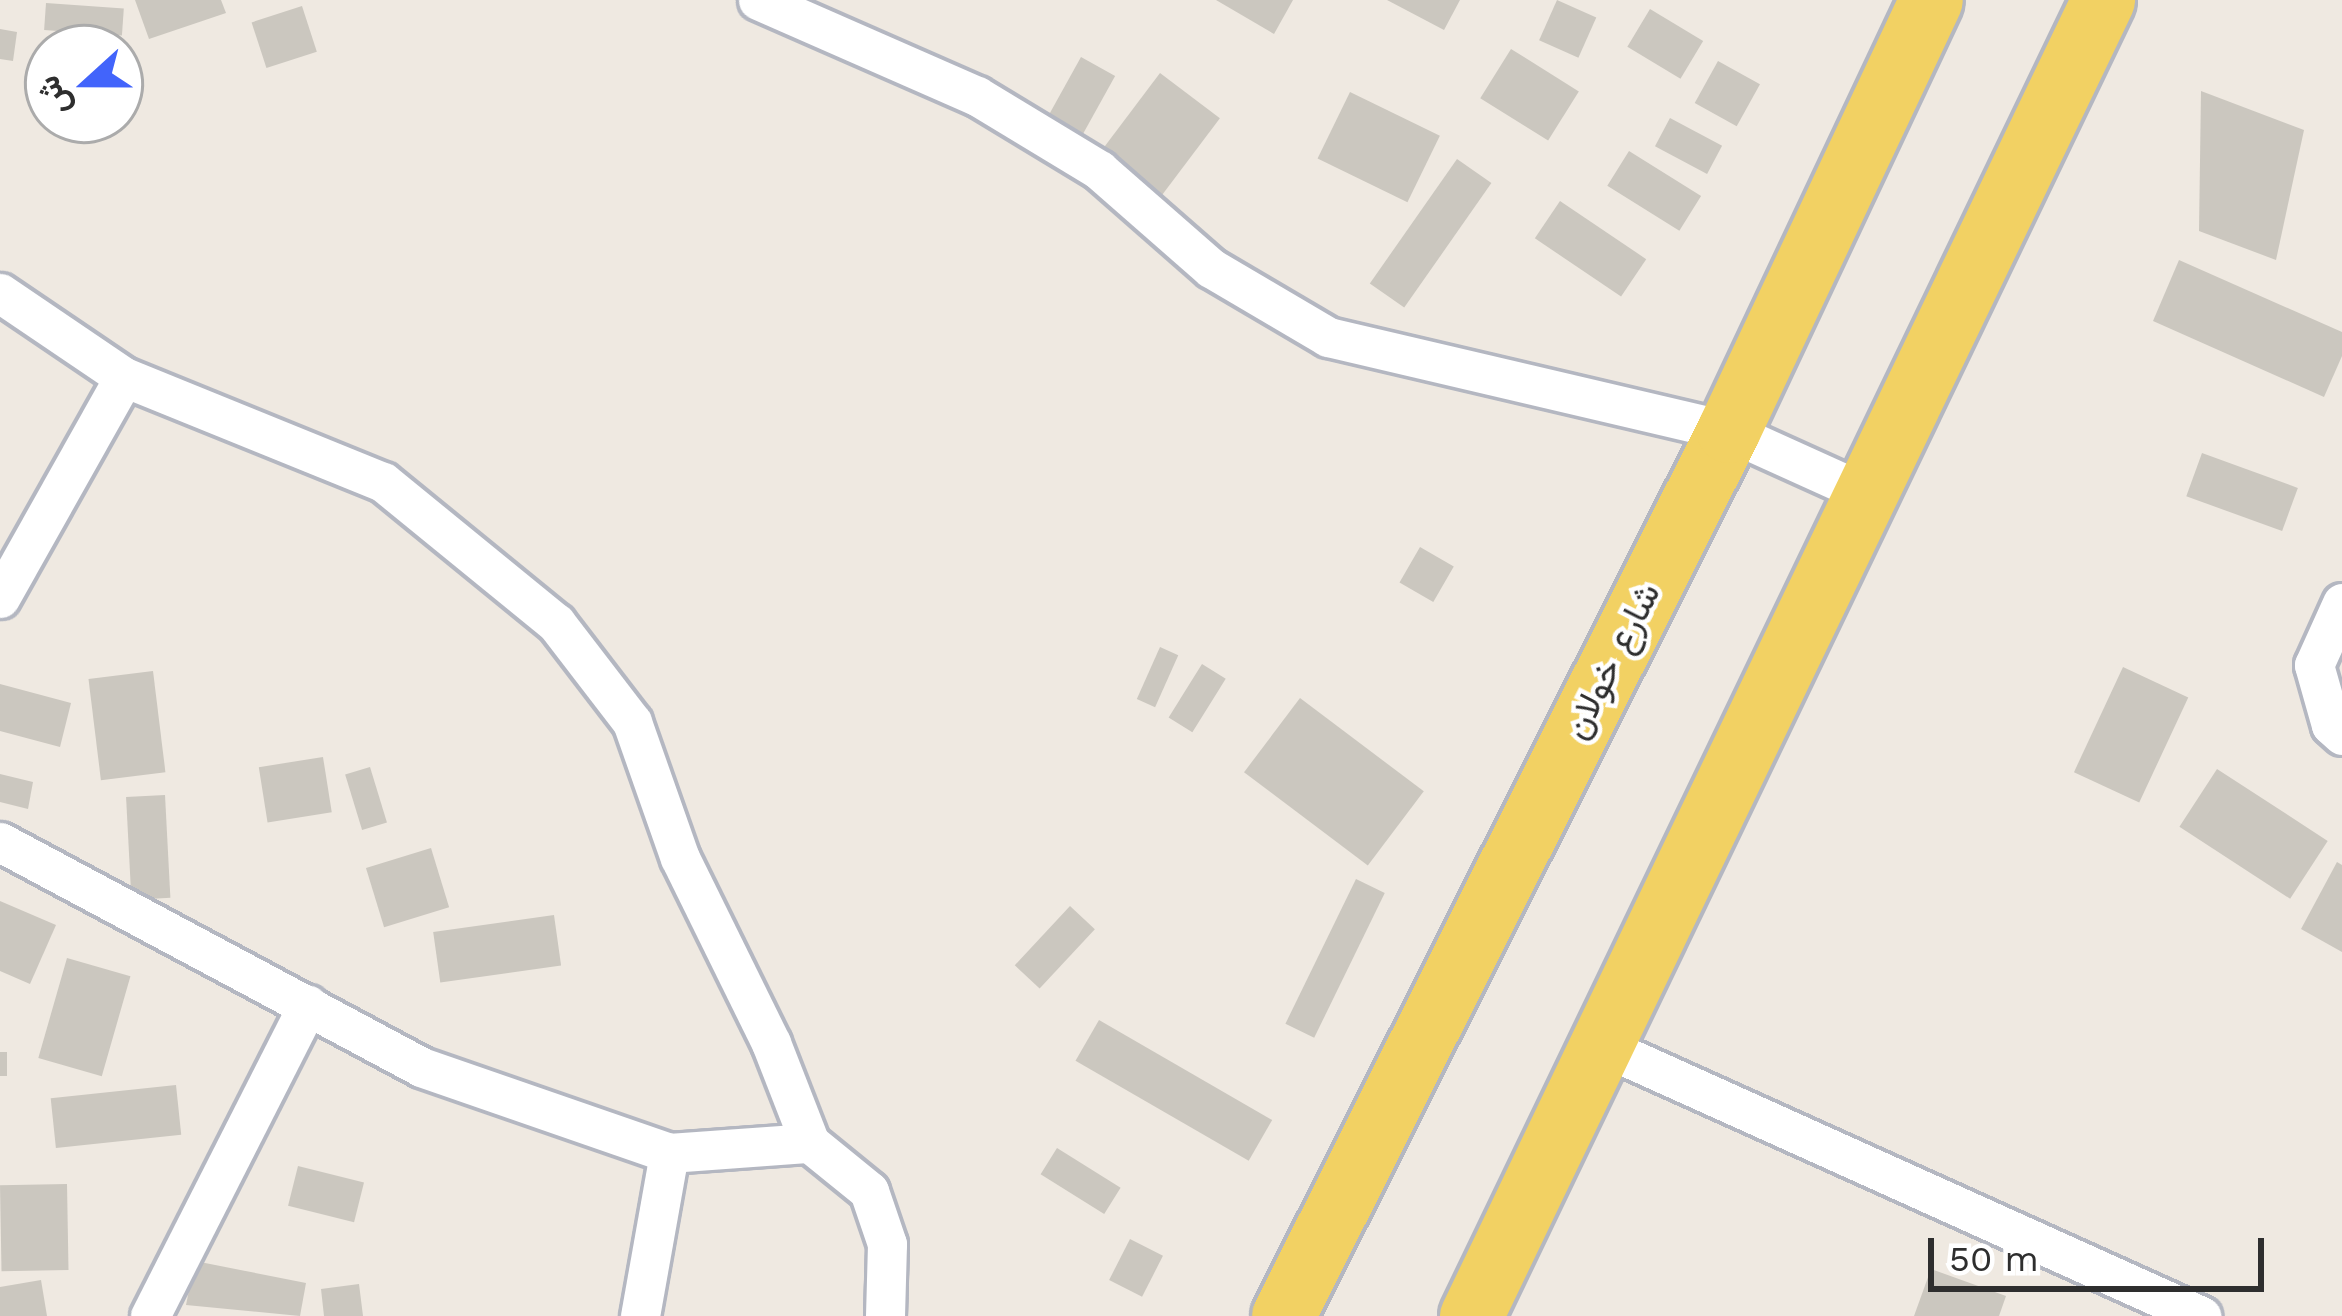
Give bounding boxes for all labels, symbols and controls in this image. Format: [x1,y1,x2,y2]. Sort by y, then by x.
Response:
north arrow [24,24,144,144]
text: ش [27,71,78,122]
street label: شارع خولان [1554,576,1670,746]
scale bar [1934,1214,2270,1288]
text: 50 m [1949,1238,2039,1280]

